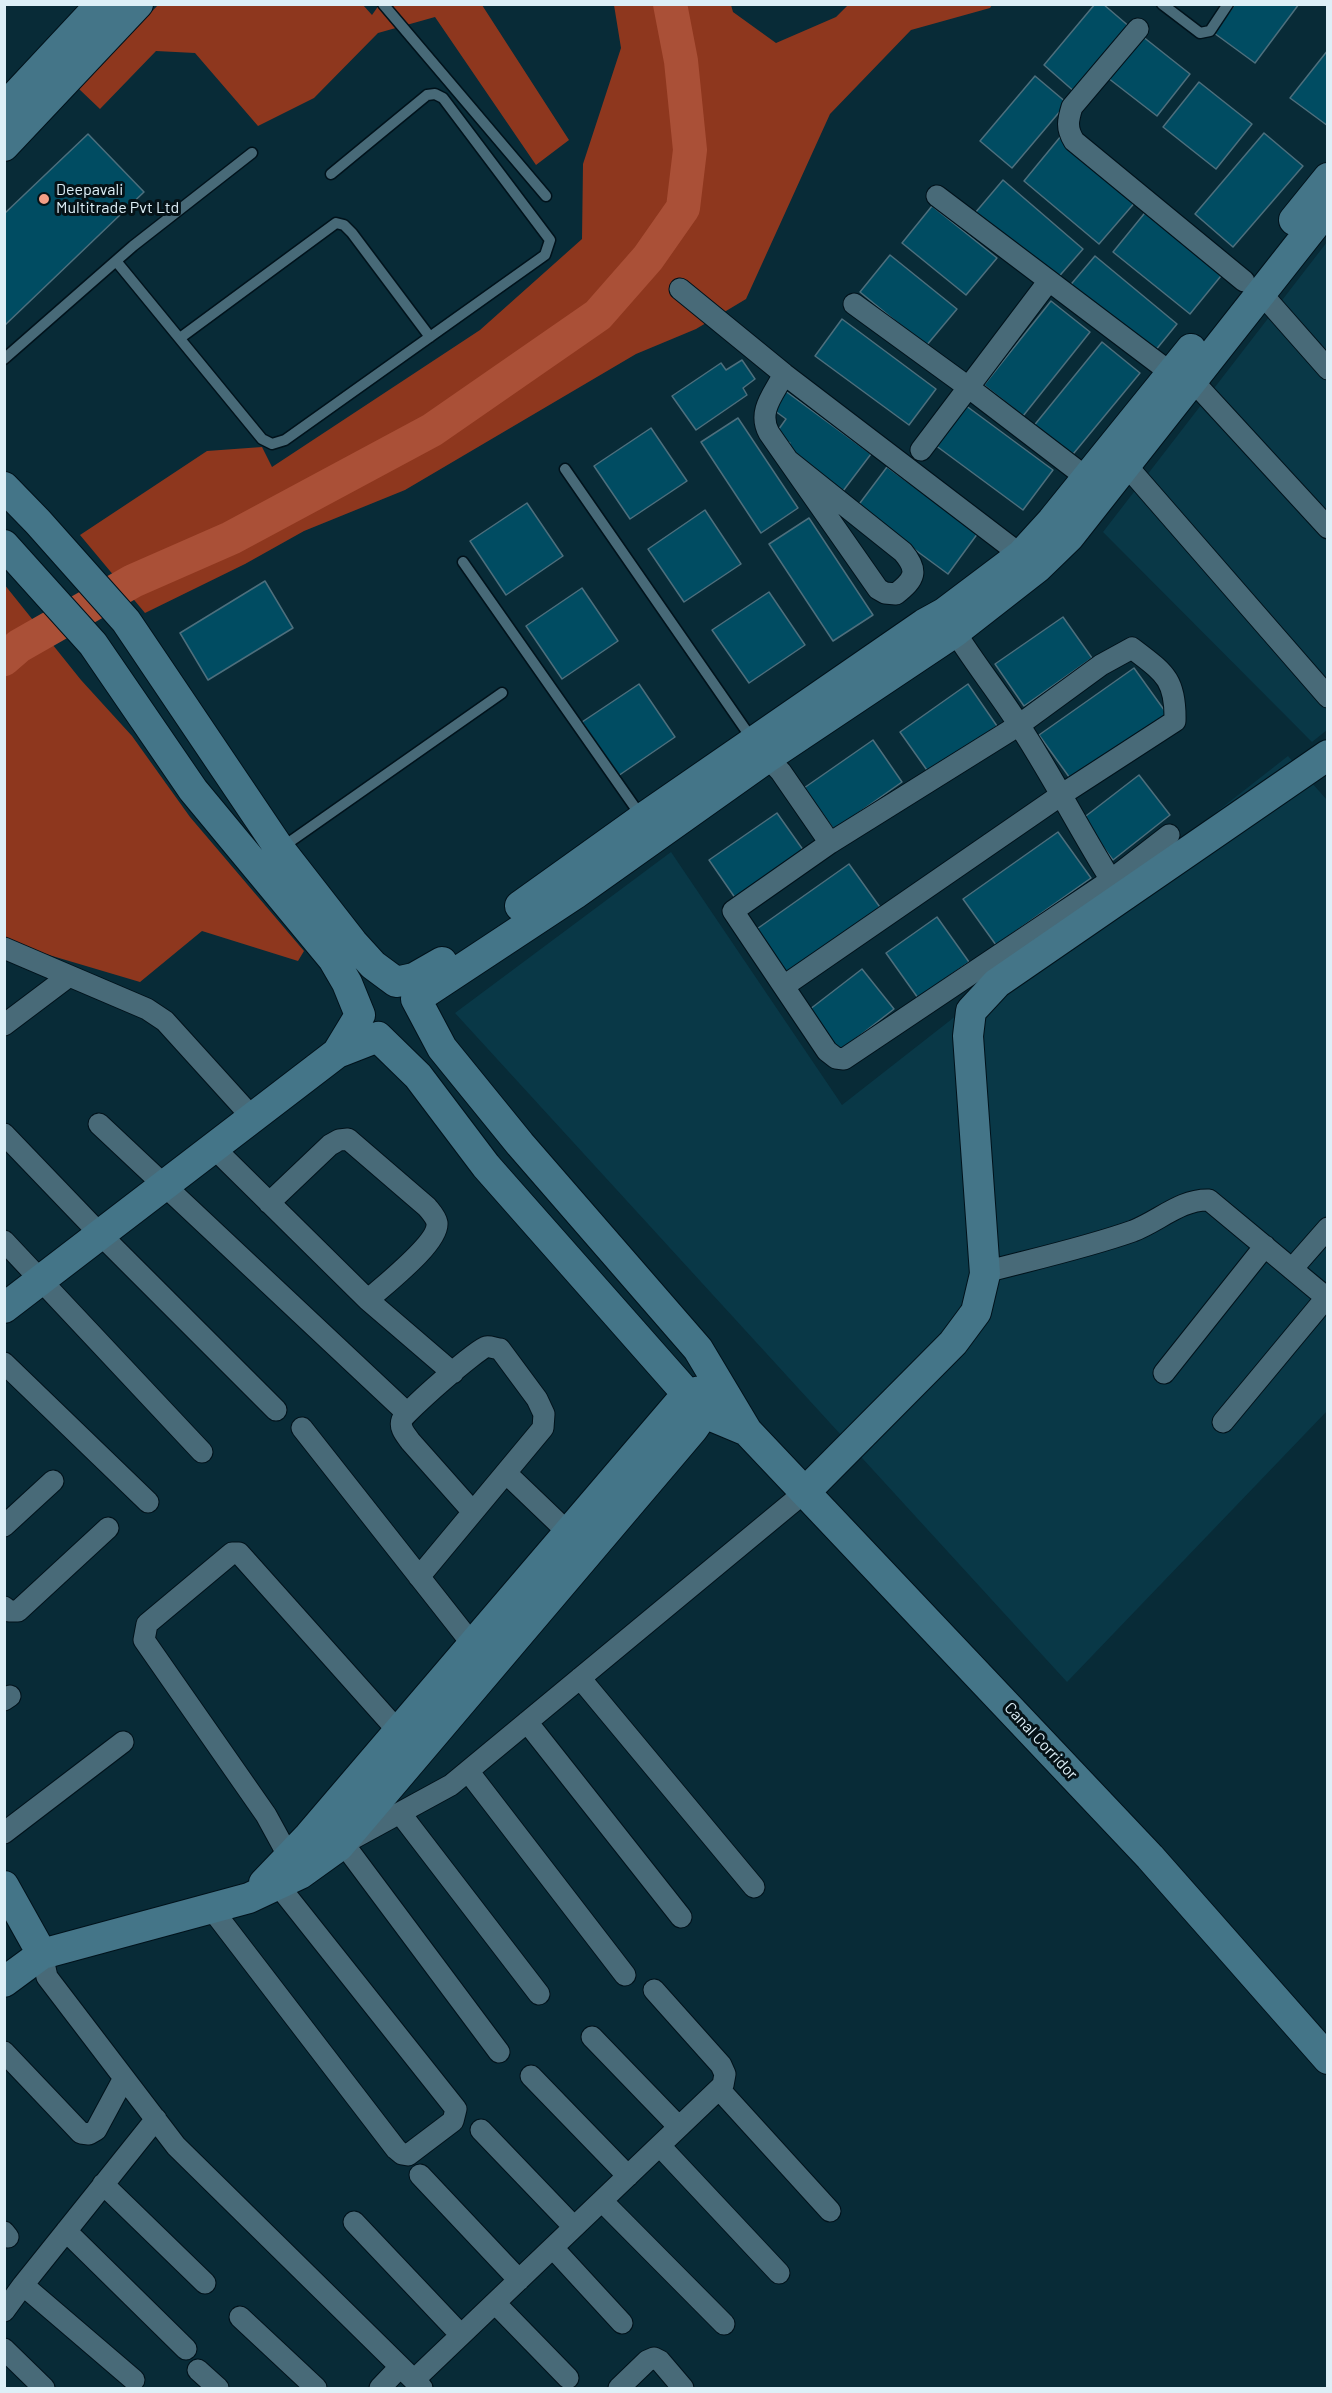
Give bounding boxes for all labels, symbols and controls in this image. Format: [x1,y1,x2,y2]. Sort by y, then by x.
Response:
place label: Deepavali Multitrade Pvt Ltd [56,180,179,218]
marker: Deepavali Multitrade Pvt Ltd [37,192,51,206]
street label: Canal Corridor [1000,1698,1082,1784]

